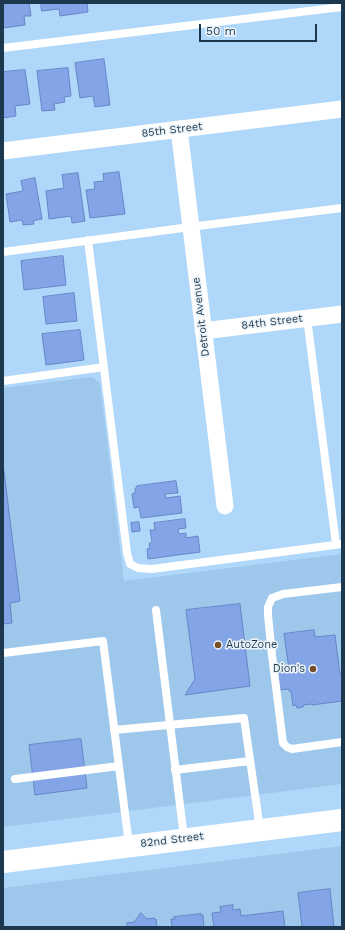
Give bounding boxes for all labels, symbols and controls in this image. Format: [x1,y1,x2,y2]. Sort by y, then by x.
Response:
scale bar [201,16,319,42]
text: 50 m [206,24,236,38]
street label: 85th Street [141,120,203,140]
street label: Detroit Avenue [190,277,212,357]
street label: 84th Street [241,312,303,332]
place label: AutoZone [226,638,277,652]
marker: AutoZone [213,640,223,650]
place label: Dion's [273,662,305,676]
marker: Dion's [308,664,318,674]
street label: 82nd Street [140,830,204,850]

